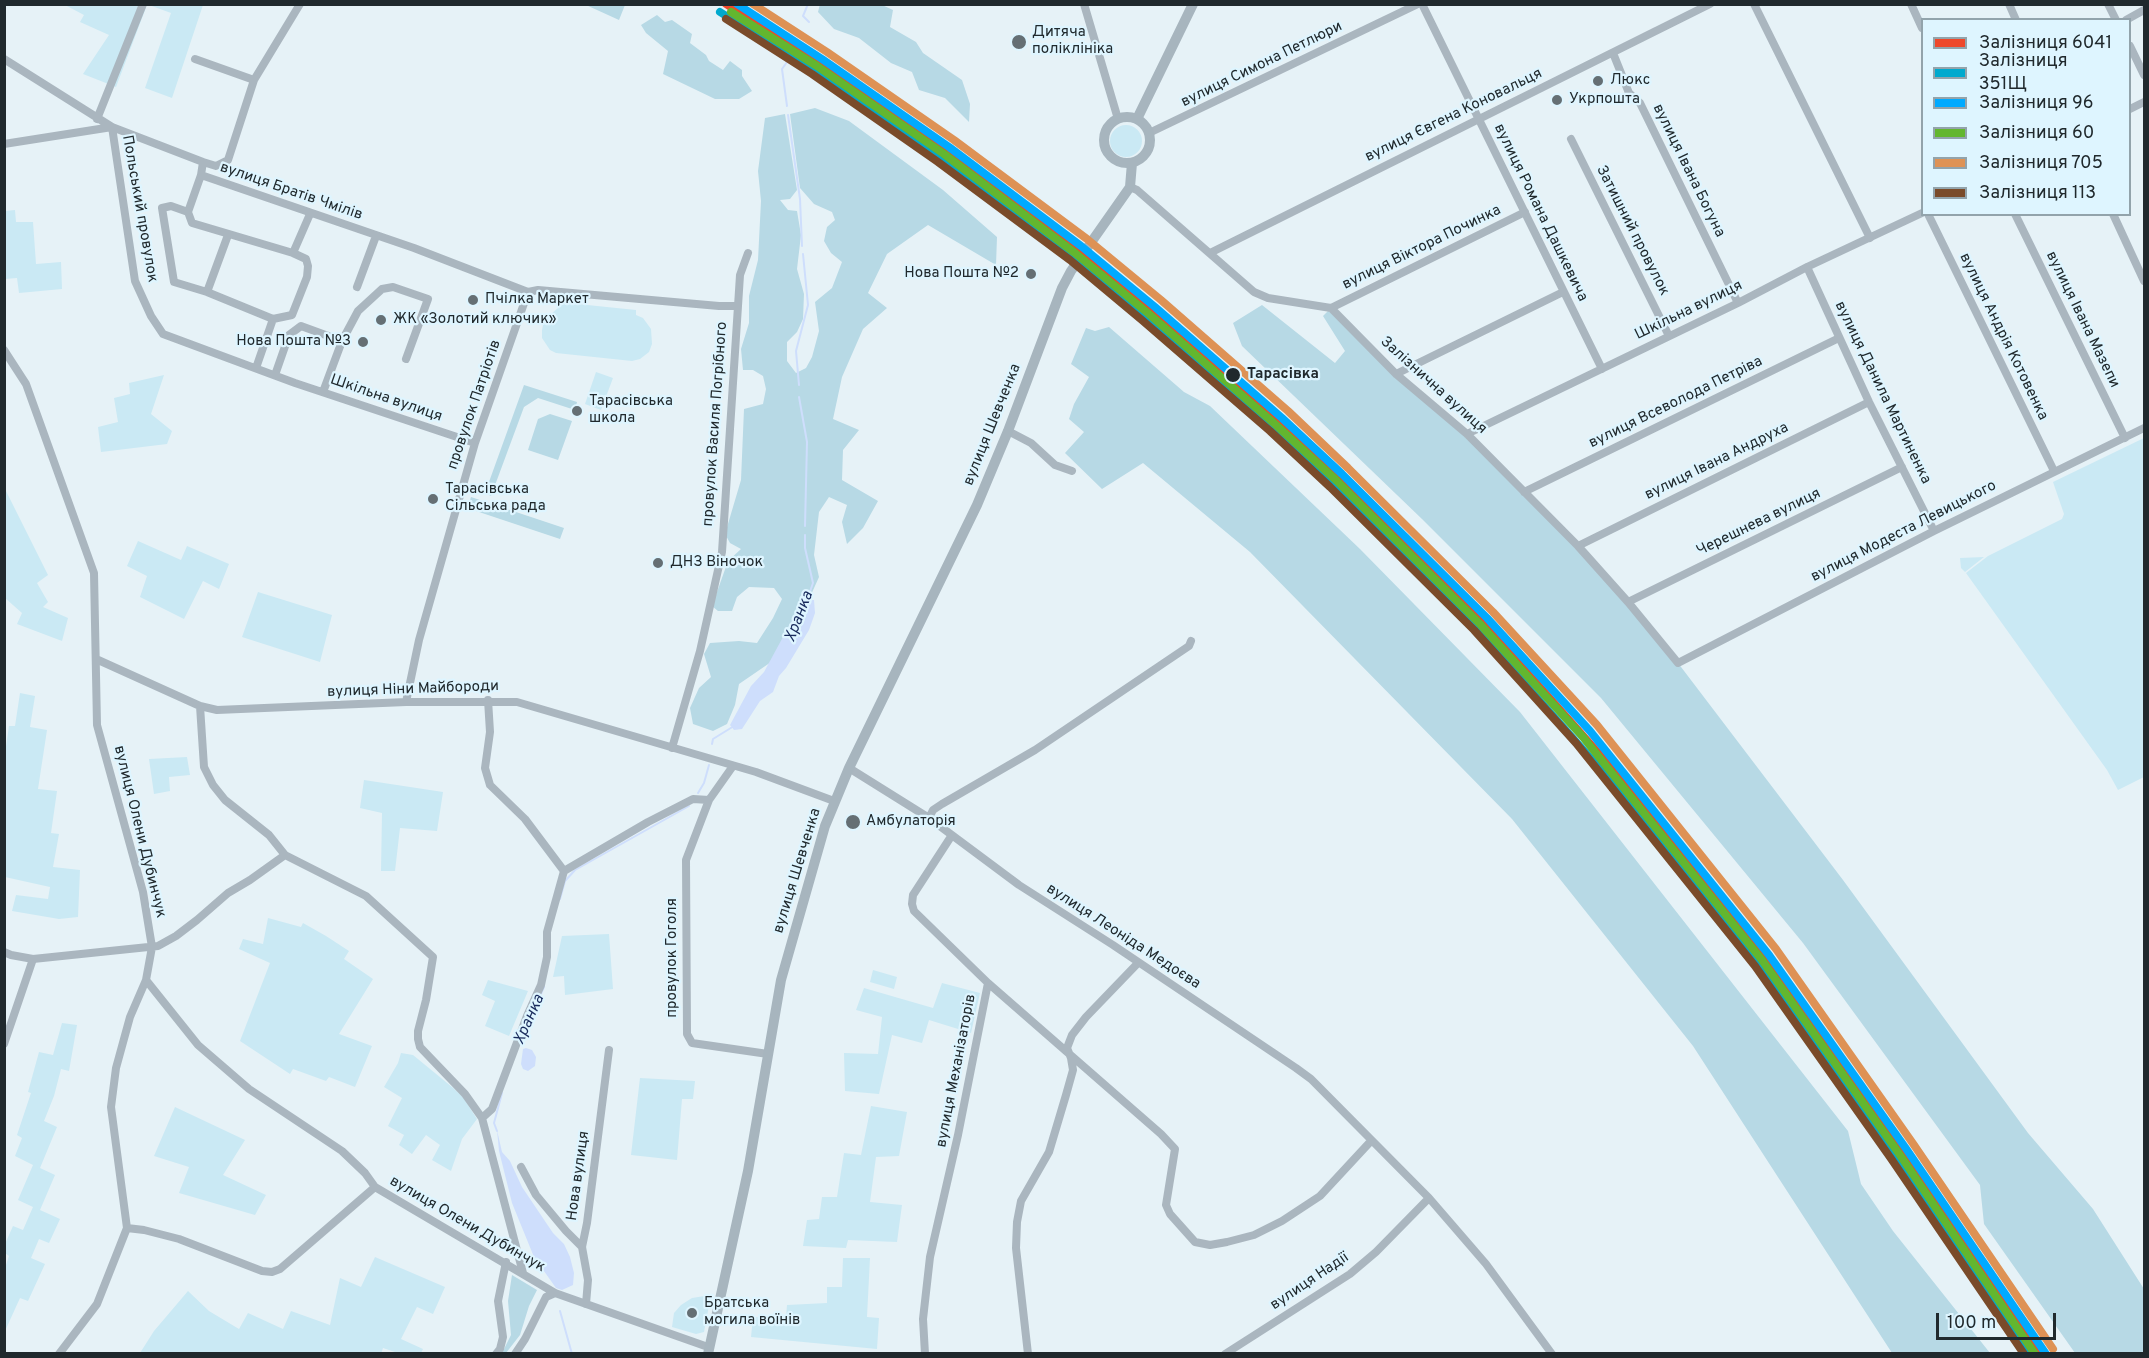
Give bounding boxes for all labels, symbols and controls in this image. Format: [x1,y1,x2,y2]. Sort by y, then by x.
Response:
street label: вулиця Симона Петлюри [1178,18,1346,112]
legend [1921,18,2131,216]
place label: Дитяча поліклініка [1032,24,1113,59]
text: Залізниця 6041 [1979,32,2112,55]
marker: Дитяча поліклініка [1010,33,1028,51]
text: Залізниця 351Щ [1979,50,2068,96]
street label: вулиця Євгена Коновальця [1363,65,1545,167]
place label: Люкс [1610,72,1650,90]
marker: Люкс [1591,74,1605,88]
place label: Укрпошта [1569,91,1640,109]
text: Залізниця 96 [1979,92,2093,115]
marker: Укрпошта [1550,93,1564,107]
street label: вулиця Івана Богуна [1648,101,1728,241]
street label: вулиця Романа Дашкевича [1489,121,1591,305]
text: Залізниця 60 [1979,122,2094,145]
street label: Польський провулок [117,134,161,284]
text: Залізниця 705 [1979,152,2103,175]
street label: вулиця Братів Чмілів [217,159,365,225]
street label: Затишний провулок [1591,163,1673,299]
text: Залізниця 113 [1979,182,2096,205]
street label: вулиця Віктора Починка [1340,202,1504,294]
street label: вулиця Івана Мазепи [2041,249,2123,391]
street label: вулиця Андрія Котовенка [1955,251,2051,423]
place label: Нова Пошта №2 [904,265,1019,283]
marker: Нова Пошта №2 [1024,267,1038,281]
street label: Шкільна вулиця [1632,277,1746,345]
place label: Пчілка Маркет [485,291,589,309]
marker: Пчілка Маркет [466,293,480,307]
street label: вулиця Данила Мартиненка [1830,299,1934,487]
place label: ЖК «Золотий ключик» [393,311,556,329]
marker: ЖК «Золотий ключик» [374,313,388,327]
street label: провулок Василя Погрібного [700,321,732,527]
place label: Нова Пошта №3 [236,333,351,351]
street label: Залізнична вулиця [1376,333,1490,439]
marker: Нова Пошта №3 [356,335,370,349]
street label: провулок Патріотів [444,338,506,472]
street label: вулиця Всеволода Петріва [1586,353,1766,453]
street label: вулиця Шевченка [960,361,1026,489]
marker: Тарасівка [1224,366,1242,384]
place label: Тарасівка [1247,366,1319,384]
street label: Шкільна вулиця [328,371,444,427]
place label: Тарасівська школа [589,393,673,428]
marker: Тарасівська школа [570,404,584,418]
street label: вулиця Івана Андруха [1642,419,1792,505]
street label: вулиця Модеста Левицького [1808,477,2000,587]
place label: Тарасівська Сільська рада [445,481,546,516]
street label: Черешнева вулиця [1694,485,1824,561]
marker: Тарасівська Сільська рада [426,492,440,506]
place label: ДНЗ Віночок [670,554,763,572]
marker: ДНЗ Віночок [651,556,665,570]
water label: Хранка [782,589,818,645]
street label: вулиця Ніни Майбороди [327,678,499,702]
street label: вулиця Олени Дубинчук [109,744,169,920]
street label: вулиця Шевченка [770,806,826,936]
marker: Амбулаторія [844,813,862,831]
place label: Амбулаторія [866,813,956,831]
street label: вулиця Леоніда Медоєва [1043,880,1203,994]
street label: провулок Гоголя [664,898,682,1018]
water label: Хранка [511,992,549,1048]
street label: вулиця Механізаторів [933,993,981,1149]
street label: Нова вулиця [564,1130,594,1222]
street label: вулиця Олени Дубинчук [386,1173,548,1277]
street label: вулиця Надії [1267,1249,1353,1315]
place label: Братська могила воїнів [704,1295,800,1330]
scale bar [1939,1301,2059,1339]
marker: Братська могила воїнів [685,1306,699,1320]
text: 100 m [1947,1312,1996,1335]

